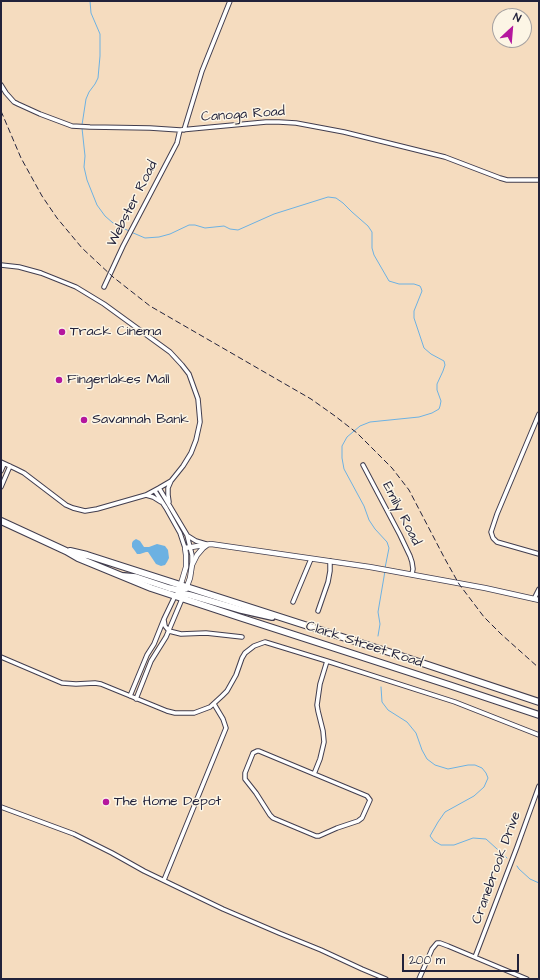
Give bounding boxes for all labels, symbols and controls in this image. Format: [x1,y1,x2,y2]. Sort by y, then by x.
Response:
north arrow [492,8,532,48]
text: N [511,9,523,26]
street label: Canoga Road [201,104,285,126]
street label: Webster Road [104,158,162,250]
place label: Track Cinema [70,324,161,340]
marker: Track Cinema [57,327,67,337]
place label: Fingerlakes Mall [67,372,170,388]
marker: Fingerlakes Mall [54,375,64,385]
place label: Savannah Bank [92,412,189,428]
marker: Savannah Bank [79,415,89,425]
street label: Emily Road [378,479,424,549]
street label: Clark Street Road [303,618,425,672]
place label: The Home Depot [114,794,221,810]
marker: The Home Depot [101,797,111,807]
street label: Cranebrook Drive [469,809,525,927]
scale bar [404,946,521,972]
text: 200 m [409,952,445,969]

